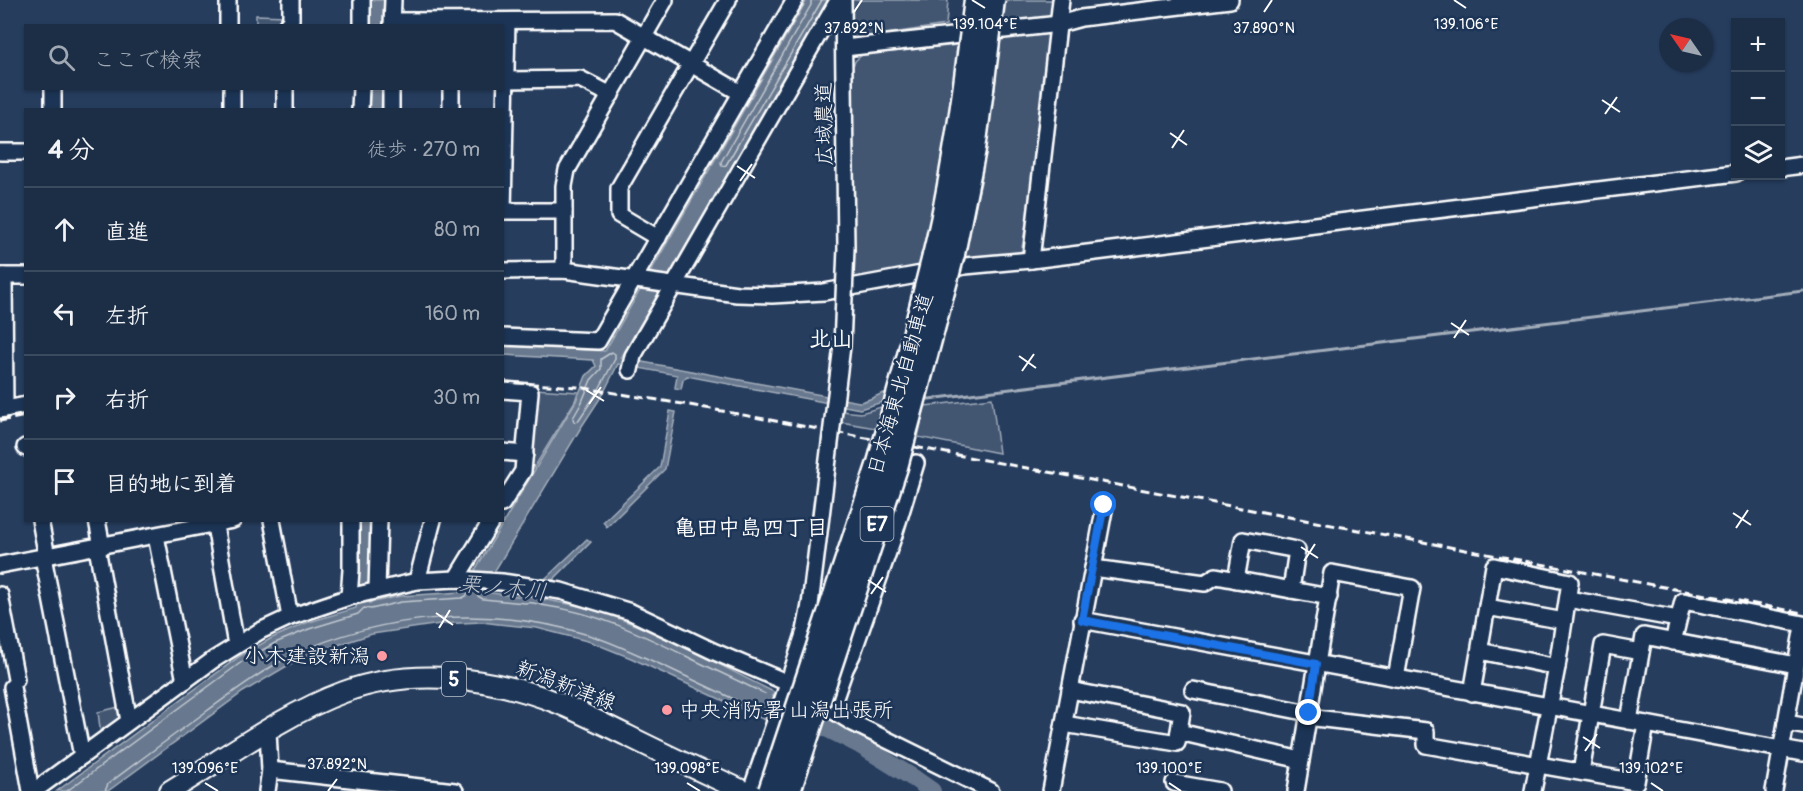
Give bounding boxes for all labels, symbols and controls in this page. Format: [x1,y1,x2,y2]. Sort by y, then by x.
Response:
text: 139.104°E [953,15,1017,34]
text: 139.106°E [1434,15,1498,34]
north arrow [1659,18,1713,72]
map controls [1731,18,1785,180]
button: + [1731,18,1785,72]
text: 37.892°N [824,19,884,38]
text: 37.890°N [1233,19,1295,38]
search box [24,24,504,90]
icon: search [45,41,78,74]
text: ここで検索 [93,46,203,74]
button: − [1731,72,1785,126]
street label: 広域農道 [810,82,839,166]
button: layers [1731,126,1785,180]
text: 4 分 [48,134,95,166]
text: 徒歩 · 270 m [367,137,480,162]
icon: ahead [48,213,81,246]
text: 80 m [434,217,480,242]
text: 直進 [105,218,149,246]
street label: 日本海東北自動車道 [861,290,940,479]
icon: left [48,297,81,330]
text: 160 m [425,301,480,326]
text: 左折 [105,302,149,330]
district label: 北山 [809,325,853,353]
icon: right [48,381,81,414]
text: 30 m [433,385,480,410]
text: 右折 [105,386,149,414]
icon: arrive [48,465,81,498]
text: 目的地に到着 [105,470,237,498]
route start [1090,491,1116,517]
road number: E7 [860,507,894,541]
district label: 亀田中島四丁目 [674,514,828,542]
water label: 栗ノ木川 [458,569,548,607]
place label: 小木建設新潟 [244,643,370,670]
marker: 小木建設新潟 [375,649,389,663]
street label: 新潟新津線 [512,654,620,717]
road number: 5 [442,662,466,696]
place label: 中央消防署 山潟出張所 [679,697,894,724]
route end [1295,699,1321,725]
marker: 中央消防署 山潟出張所 [660,703,674,717]
text: 37.892°N [307,755,367,774]
text: 139.096°E [172,759,238,778]
text: 139.098°E [654,759,720,778]
text: 139.100°E [1136,759,1202,778]
text: 139.102°E [1619,759,1683,778]

